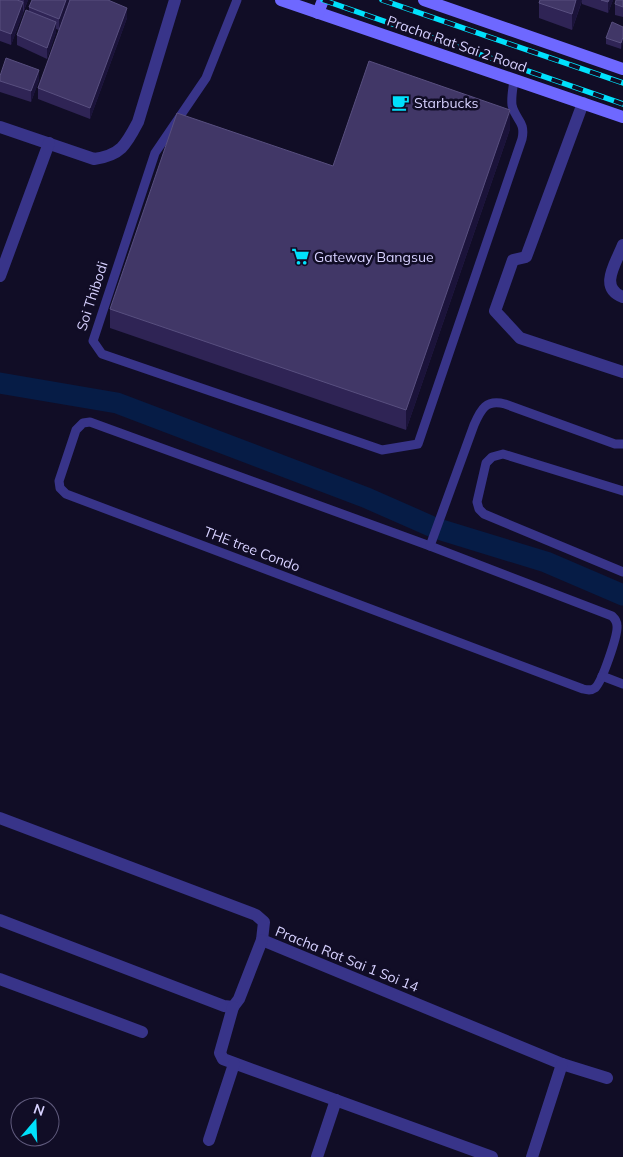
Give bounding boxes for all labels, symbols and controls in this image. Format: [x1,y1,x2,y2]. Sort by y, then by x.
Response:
street label: Pracha Rat Sai 2 Road [385,12,529,76]
cafe icon: Starbucks [390,93,410,113]
place label: Starbucks [414,94,479,112]
supermarket icon: Gateway Bangsue [290,247,310,267]
place label: Gateway Bangsue [314,248,434,266]
street label: Soi Thibodi [72,259,112,333]
street label: THE tree Condo [201,522,303,576]
street label: Pracha Rat Sai 1 Soi 14 [273,922,422,996]
north arrow [10,1097,60,1147]
text: N [31,1099,47,1120]

